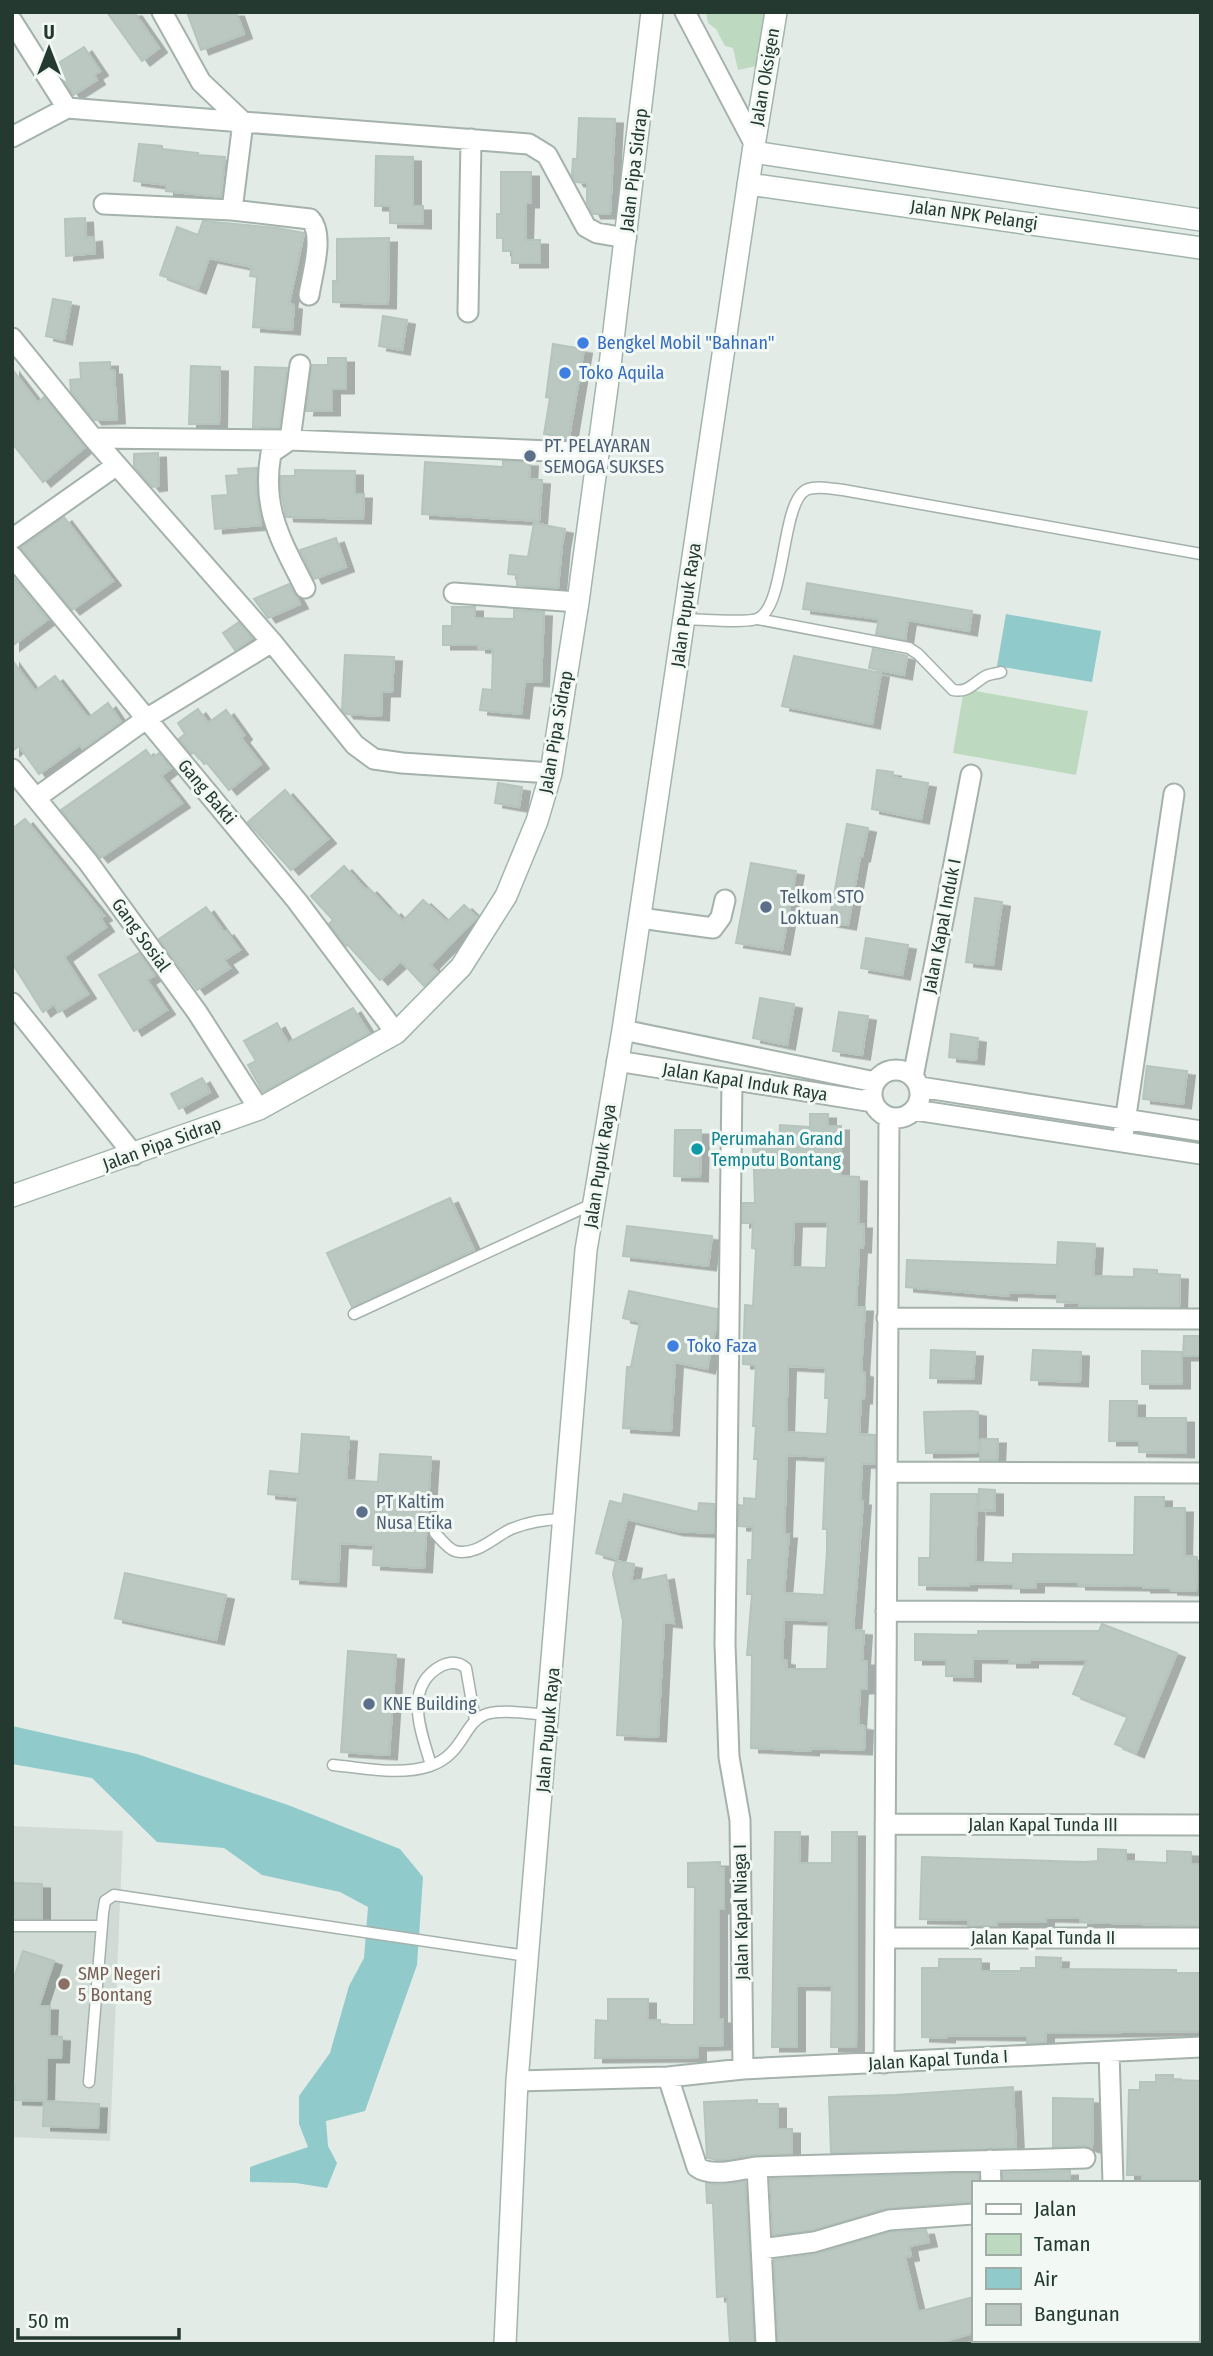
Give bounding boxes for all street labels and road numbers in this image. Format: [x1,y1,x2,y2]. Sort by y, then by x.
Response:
street label: Jalan Oksigen [746,26,784,128]
street label: Jalan Pipa Sidrap [616,107,652,233]
street label: Jalan NPK Pelangi [909,195,1039,235]
street label: Jalan Pupuk Raya [666,541,706,669]
street label: Jalan Pipa Sidrap [534,669,578,795]
street label: Gang Bakti [173,755,241,829]
street label: Jalan Kapal Induk I [918,857,966,995]
street label: Gang Sosial [107,894,175,976]
street label: Jalan Kapal Induk Raya [661,1058,829,1106]
street label: Jalan Pupuk Raya [579,1102,621,1230]
street label: Jalan Pipa Sidrap [100,1112,224,1176]
street label: Jalan Pupuk Raya [532,1666,564,1793]
street label: Jalan Kapal Tunda III [968,1814,1118,1836]
street label: Jalan Kapal Niaga I [729,1844,753,1980]
street label: Jalan Kapal Tunda II [971,1927,1115,1949]
street label: Jalan Kapal Tunda I [868,2045,1008,2075]

